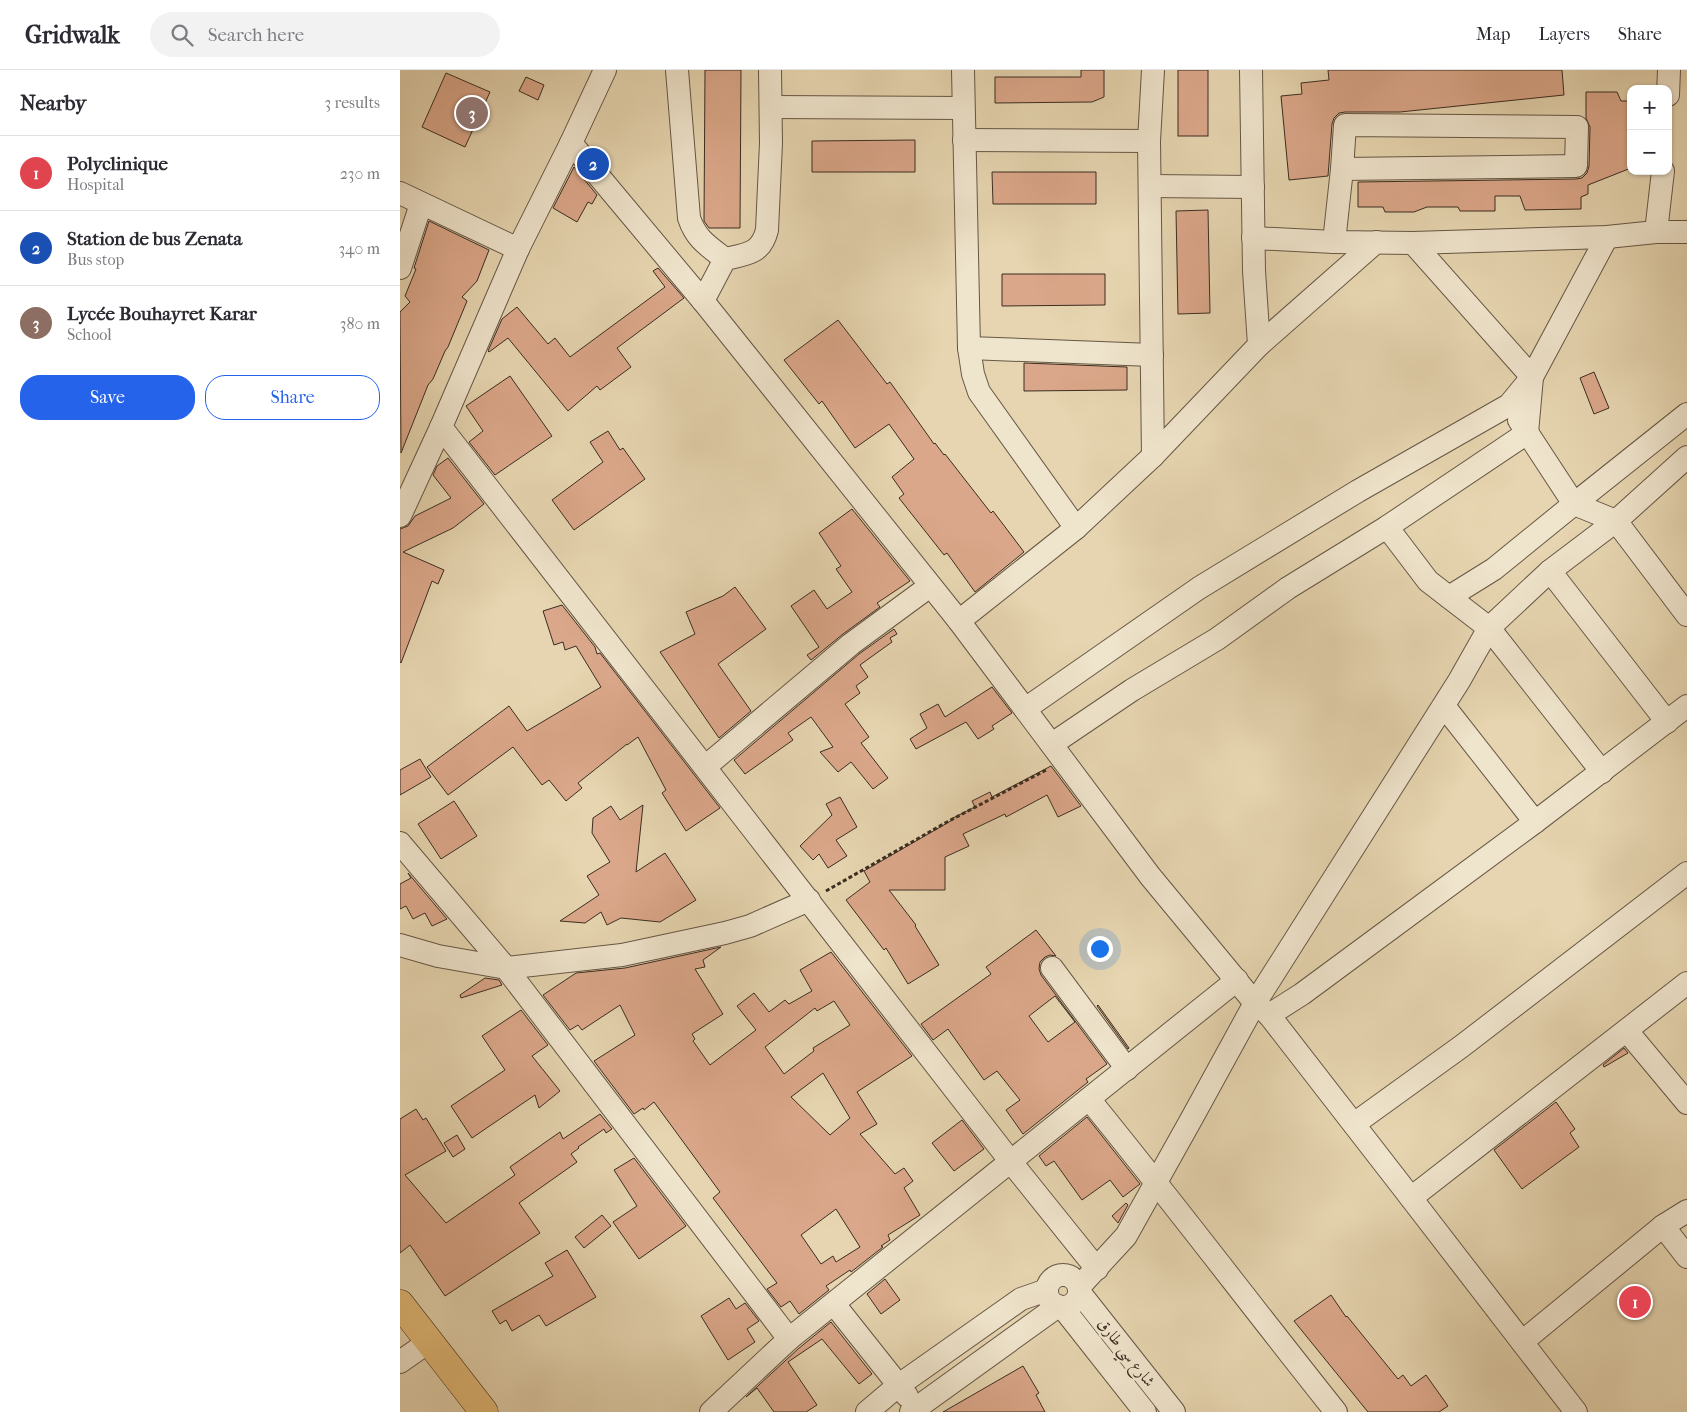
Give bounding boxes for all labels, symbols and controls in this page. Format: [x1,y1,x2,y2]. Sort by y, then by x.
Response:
search box [150,12,500,57]
text: Gridwalk [25,21,120,49]
icon: search [168,21,196,49]
text: Search here [208,24,304,46]
text: Map [1476,24,1510,45]
text: Layers [1538,24,1590,45]
text: Share [1618,24,1662,45]
map controls [1627,85,1672,175]
button: + [1627,85,1672,130]
text: Nearby [20,91,86,115]
text: 3 results [324,93,380,112]
pin: 3 [456,94,488,132]
button: − [1627,130,1672,175]
pin: 2 [577,145,609,183]
text: Polyclinique [67,153,168,175]
text: 1 [33,164,39,183]
text: 230 m [340,164,380,183]
text: Hospital [67,175,124,194]
text: Station de bus Zenata [67,228,242,250]
text: 2 [32,239,40,258]
text: 340 m [338,239,380,258]
text: Bus stop [67,250,124,269]
text: Lycée Bouhayret Karar [67,303,257,325]
text: 3 [33,314,39,333]
text: 380 m [340,314,380,333]
text: School [67,325,112,344]
button: Save [20,375,195,420]
button: Share [205,375,380,420]
your location [1087,936,1113,962]
pin: 1 [1619,1283,1651,1321]
street label: شارع سي طارق [1089,1314,1159,1394]

